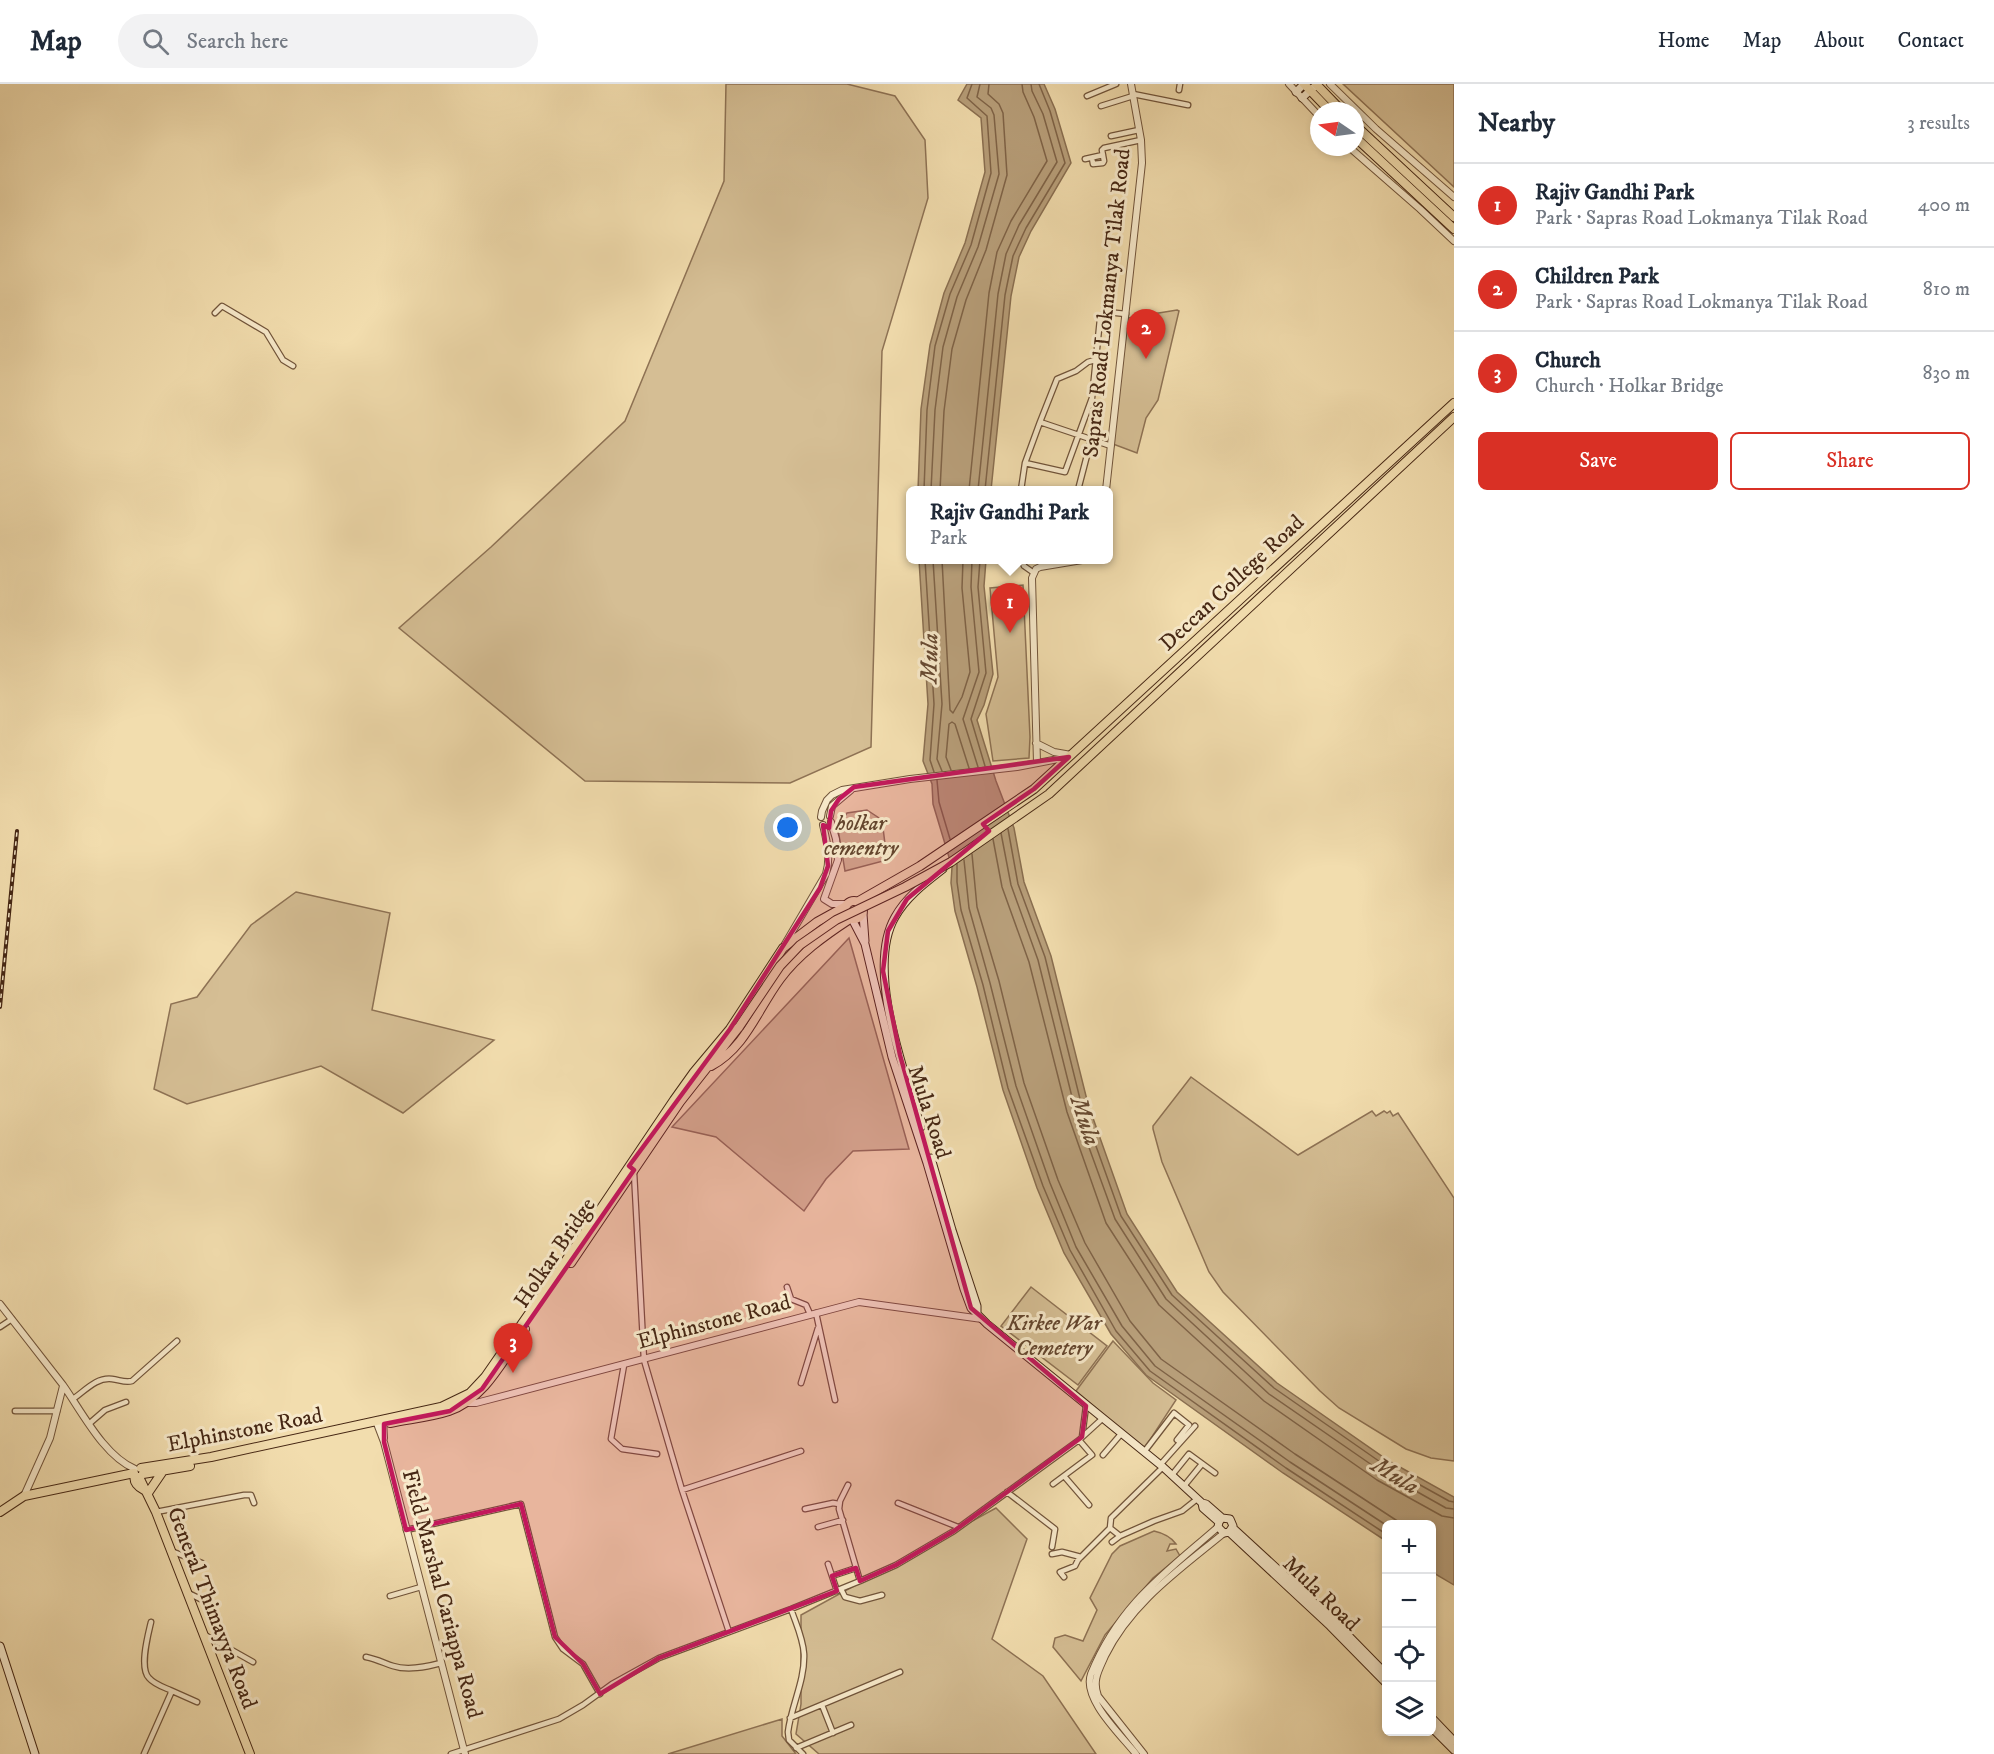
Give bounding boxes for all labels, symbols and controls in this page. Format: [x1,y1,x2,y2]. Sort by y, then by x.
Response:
search box [118,14,538,68]
text: Map [30,24,82,59]
icon: search [139,25,172,58]
text: Search here [187,28,288,55]
text: Home [1658,28,1710,54]
text: Map [1743,28,1781,54]
text: About [1814,28,1865,54]
text: Contact [1898,28,1964,54]
north arrow [1310,102,1364,156]
text: Nearby [1478,107,1555,140]
text: 3 results [1907,111,1970,136]
street label: Sapras Road Lokmanya Tilak Road [1077,147,1137,459]
text: Rajiv Gandhi Park [1535,179,1694,206]
text: 1 [1494,193,1501,218]
text: 400 m [1918,193,1970,218]
text: Park · Sapras Road Lokmanya Tilak Road [1535,206,1868,231]
text: Children Park [1535,263,1659,290]
text: 2 [1493,277,1502,302]
text: 810 m [1923,277,1970,302]
text: Park · Sapras Road Lokmanya Tilak Road [1535,290,1868,315]
pin: 2 [1126,310,1166,359]
text: Church [1535,347,1601,374]
text: 3 [1494,361,1501,386]
text: 830 m [1922,361,1970,386]
text: Church · Holkar Bridge [1535,374,1724,399]
button: Save [1478,432,1718,490]
button: Share [1730,432,1970,490]
popup [906,486,1113,564]
text: Rajiv Gandhi Park [930,499,1089,526]
street label: Deccan College Road [1154,509,1310,657]
text: Park [930,526,967,551]
pin: 1 [990,584,1030,633]
water label: Mula [915,633,945,685]
park label: holkar cementry [824,810,899,862]
your location [773,813,802,842]
street label: Mula Road [901,1062,957,1162]
water label: Mula [1062,1091,1107,1149]
street label: Holkar Bridge [508,1193,602,1313]
street label: Elphinstone Road [634,1289,794,1355]
park label: Kirkee War Cemetery [1006,1310,1103,1362]
pin: 3 [494,1324,532,1373]
street label: Elphinstone Road [165,1402,325,1458]
water label: Mula [1364,1449,1424,1502]
street label: Field Marshal Cariappa Road [396,1467,488,1721]
street label: General Thimayya Road [161,1503,263,1713]
map controls [1382,1520,1436,1736]
button: + [1382,1520,1436,1574]
street label: Mula Road [1277,1551,1365,1637]
button: − [1382,1574,1436,1628]
button: locate [1382,1628,1436,1682]
button: layers [1382,1682,1436,1736]

